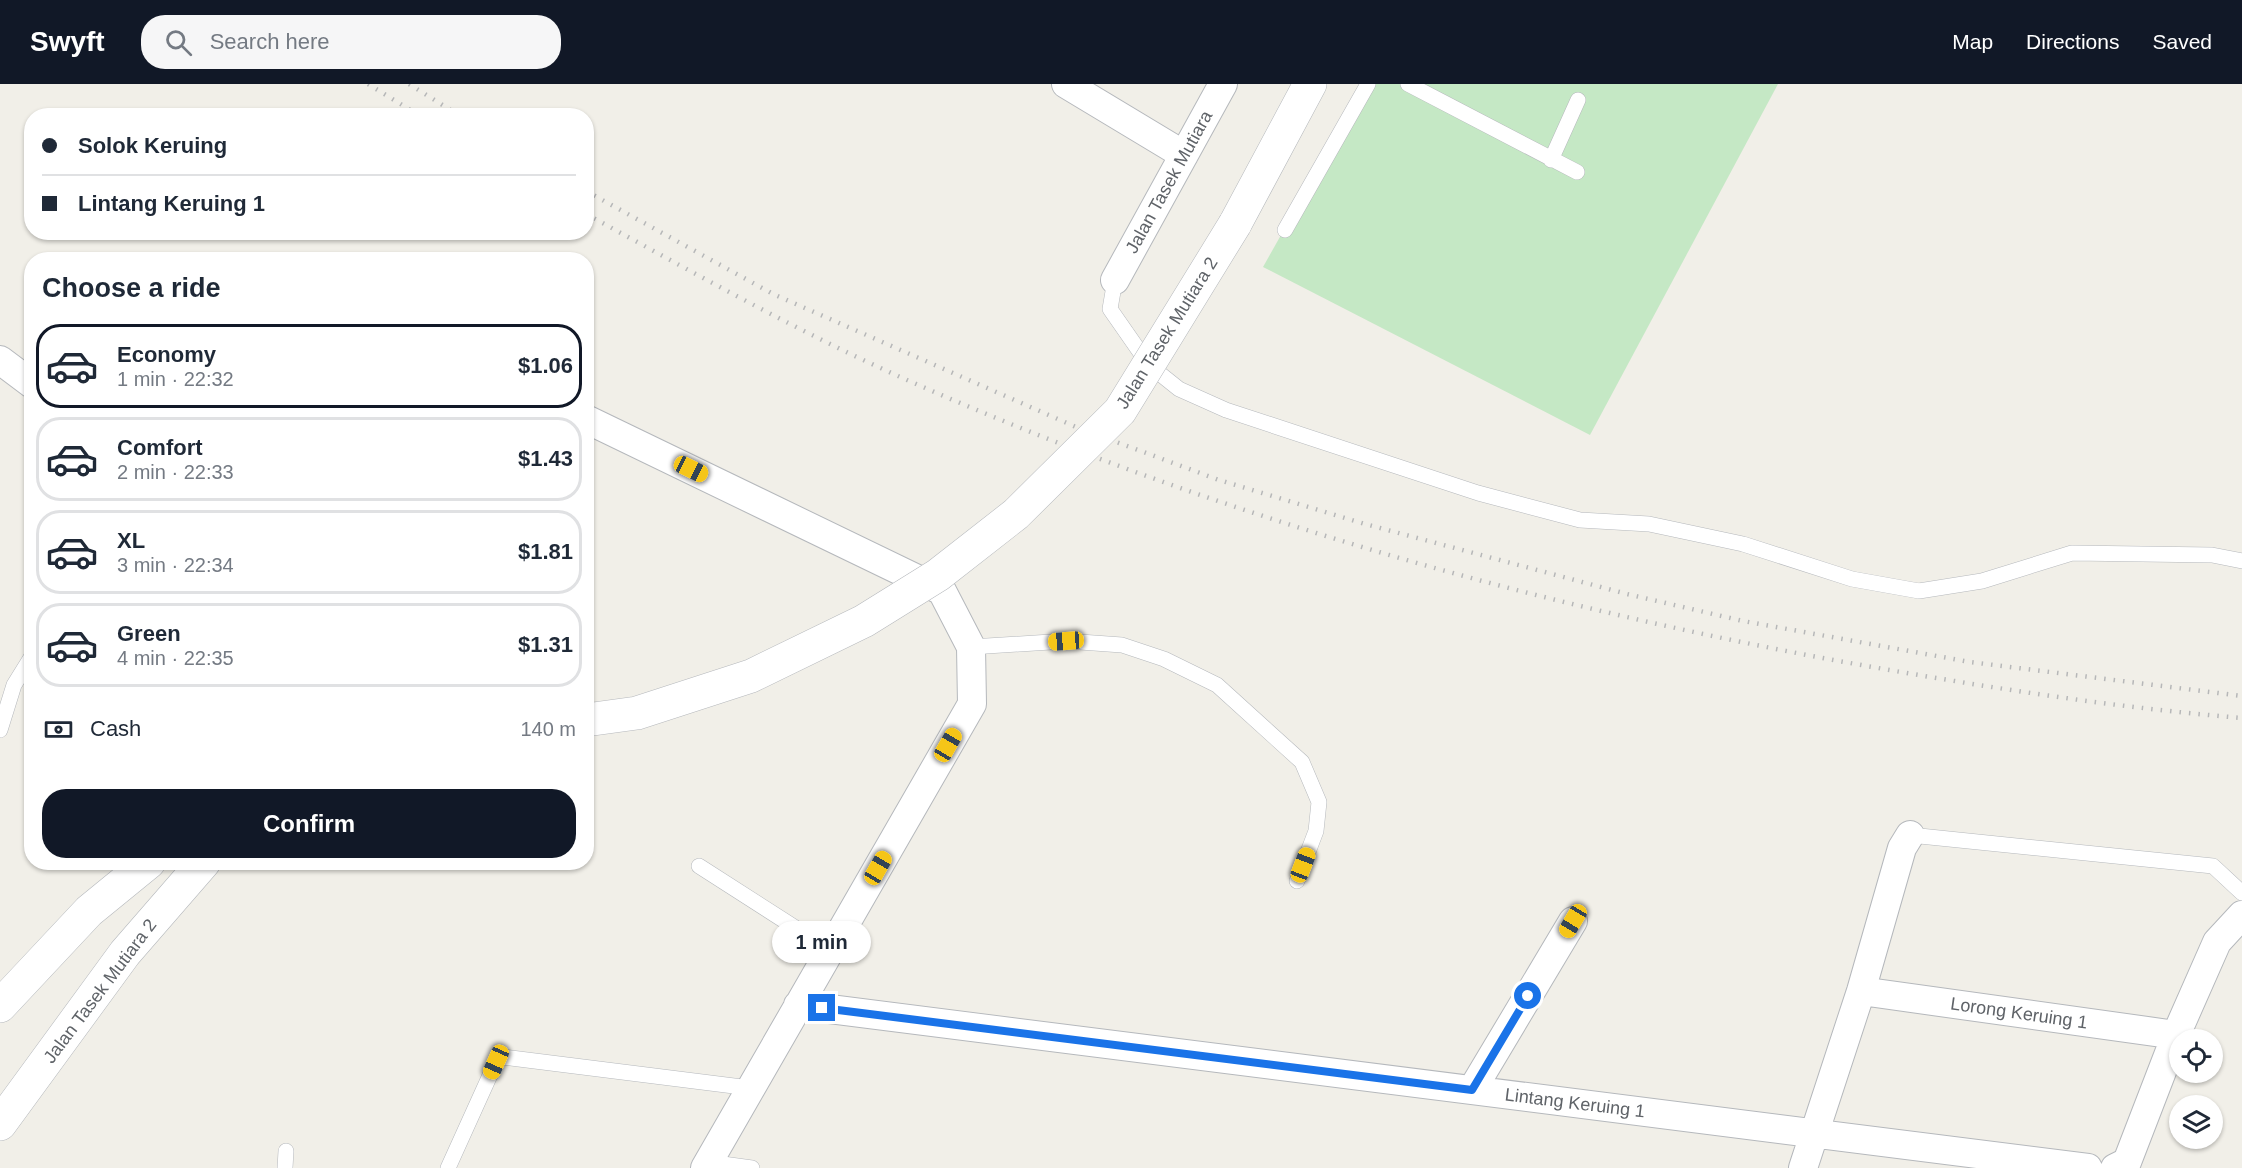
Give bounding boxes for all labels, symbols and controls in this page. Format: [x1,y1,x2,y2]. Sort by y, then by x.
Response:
search box [141,15,561,69]
text: Swyft [30,26,105,57]
icon: search [162,26,195,59]
text: Search here [210,29,330,54]
text: Map [1952,30,1993,53]
text: Directions [2026,30,2119,53]
text: Saved [2152,30,2212,53]
street label: Jalan Tasek Mutiara [1122,106,1217,257]
text: Solok Keruing [78,133,227,158]
text: Lintang Keruing 1 [78,191,265,216]
street label: Jalan Tasek Mutiara 2 [1112,254,1222,412]
text: Choose a ride [42,273,221,303]
icon: car [45,339,99,393]
text: Economy [117,342,216,367]
text: $1.06 [518,353,573,378]
text: 1 min · 22:32 [117,368,234,390]
icon: car [45,432,99,486]
text: Comfort [117,435,203,460]
text: $1.43 [518,446,573,471]
car [671,453,711,485]
text: 2 min · 22:33 [117,461,234,483]
icon: car [45,525,99,579]
text: XL [117,528,145,553]
text: $1.81 [518,539,573,564]
text: 3 min · 22:34 [117,554,234,576]
icon: car [45,618,99,672]
text: Green [117,621,181,646]
car [1047,631,1085,651]
text: $1.31 [518,632,573,657]
text: 4 min · 22:35 [117,647,234,669]
icon: cash [42,713,75,746]
text: Cash [90,716,141,741]
text: 140 m [520,718,576,740]
car [931,725,965,765]
button: Confirm [42,789,576,858]
car [1288,845,1318,885]
car [861,848,895,888]
car [1556,901,1590,941]
street label: Jalan Tasek Mutiara 2 [39,915,161,1067]
callout: 1 min [772,921,872,963]
text: 1 min [795,931,848,953]
route start [1514,982,1541,1009]
street label: Lorong Keruing 1 [1949,993,2089,1033]
route end [808,994,835,1021]
map controls [2169,1029,2223,1149]
button: locate [2169,1029,2223,1083]
car [480,1042,512,1082]
street label: Lintang Keruing 1 [1504,1084,1646,1122]
button: layers [2169,1095,2223,1149]

